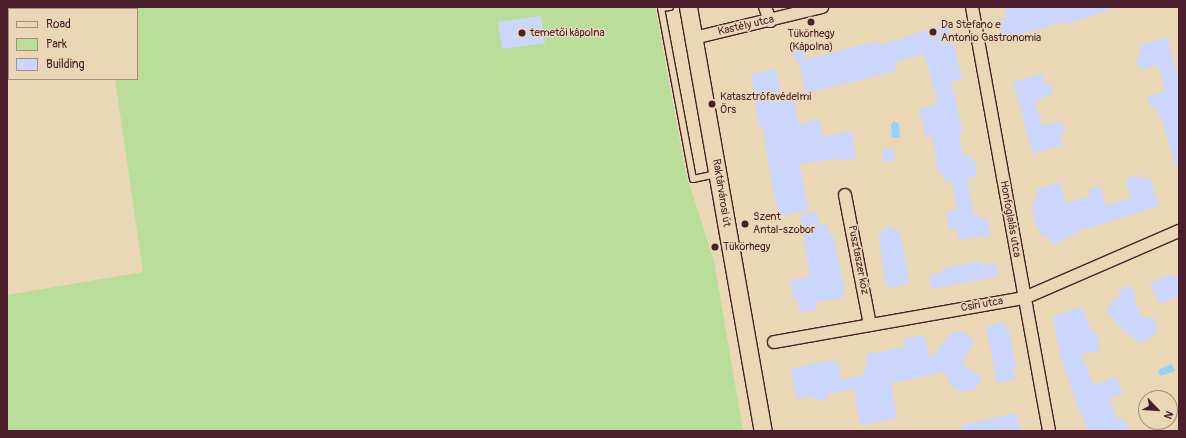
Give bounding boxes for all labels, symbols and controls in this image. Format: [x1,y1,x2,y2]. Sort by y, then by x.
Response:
legend [8,8,138,80]
street label: Kastély utca [717,13,775,39]
text: Road [46,17,71,32]
marker: Tükörhegy (Kápolna) [806,17,816,27]
place label: Da Stefano e Antonio Gastronomia [941,19,1041,45]
place label: temetői kápolna [530,26,605,40]
marker: Da Stefano e Antonio Gastronomia [928,27,938,37]
marker: temetői kápolna [517,28,527,38]
place label: Tükörhegy (Kápolna) [787,28,835,54]
text: Park [46,37,67,52]
text: Building [46,57,85,72]
place label: Katasztrófavédelmi Őrs [720,91,811,117]
marker: Katasztrófavédelmi Őrs [707,99,717,109]
street label: Raktárvárosi út [709,158,733,228]
street label: Honfoglalás utca [997,180,1023,258]
place label: Szent Antal-szobor [753,211,815,237]
marker: Szent Antal-szobor [740,219,750,229]
street label: Pusztaszer köz [845,224,871,296]
place label: Tükörhegy [723,240,770,254]
marker: Tükörhegy [710,242,720,252]
street label: Csiri utca [960,295,1004,315]
north arrow [1138,390,1178,430]
text: N [1161,409,1176,421]

